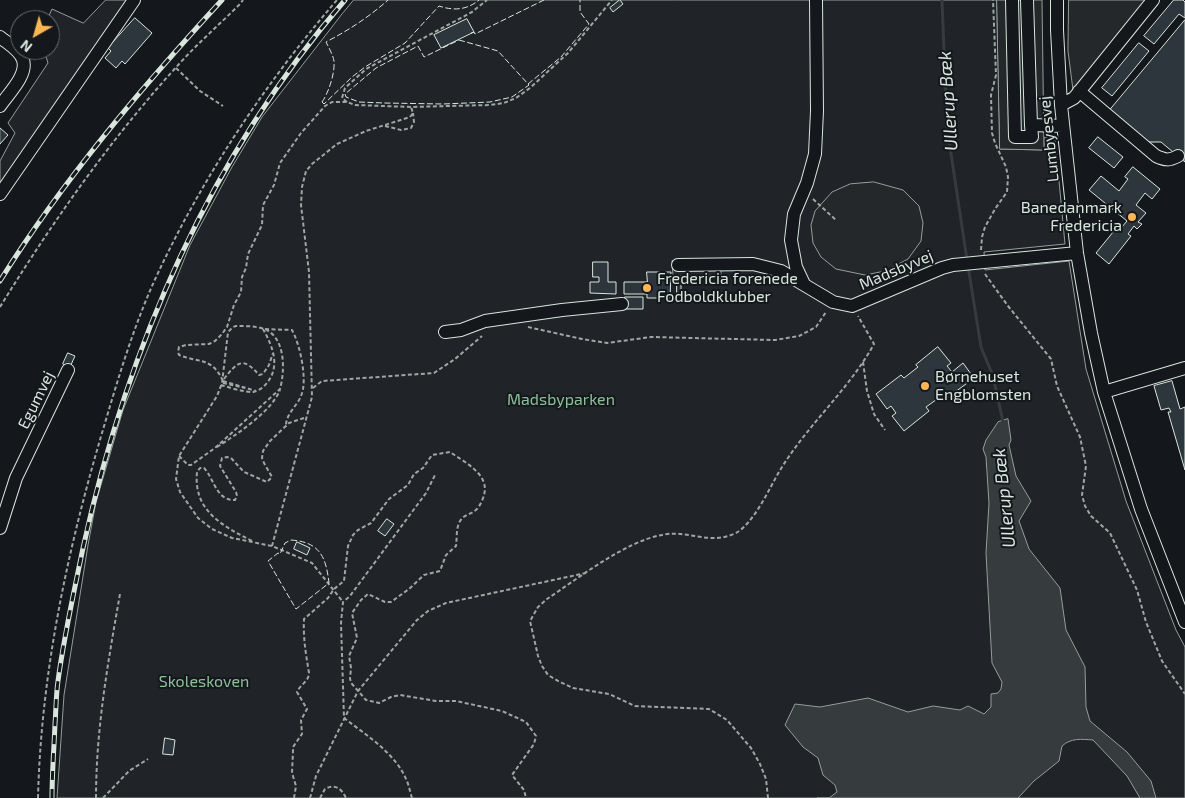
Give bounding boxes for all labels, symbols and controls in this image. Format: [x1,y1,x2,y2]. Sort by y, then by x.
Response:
north arrow [10,10,60,60]
text: N [17,37,35,56]
water label: Ullerup Bæk [934,50,962,152]
street label: Lumbyesvej [1035,95,1063,183]
place label: Banedanmark Fredericia [1021,198,1122,236]
marker: Banedanmark Fredericia [1126,211,1138,223]
street label: Madsbyvej [856,246,936,294]
place label: Fredericia forenede Fodboldklubber [657,269,798,307]
marker: Fredericia forenede Fodboldklubber [641,282,653,294]
place label: Børnehuset Engblomsten [935,367,1031,405]
street label: Egumvej [14,368,58,432]
marker: Børnehuset Engblomsten [919,380,931,392]
park label: Madsbyparken [507,390,615,410]
water label: Ullerup Bæk [988,447,1020,549]
park label: Skoleskoven [159,672,249,692]

